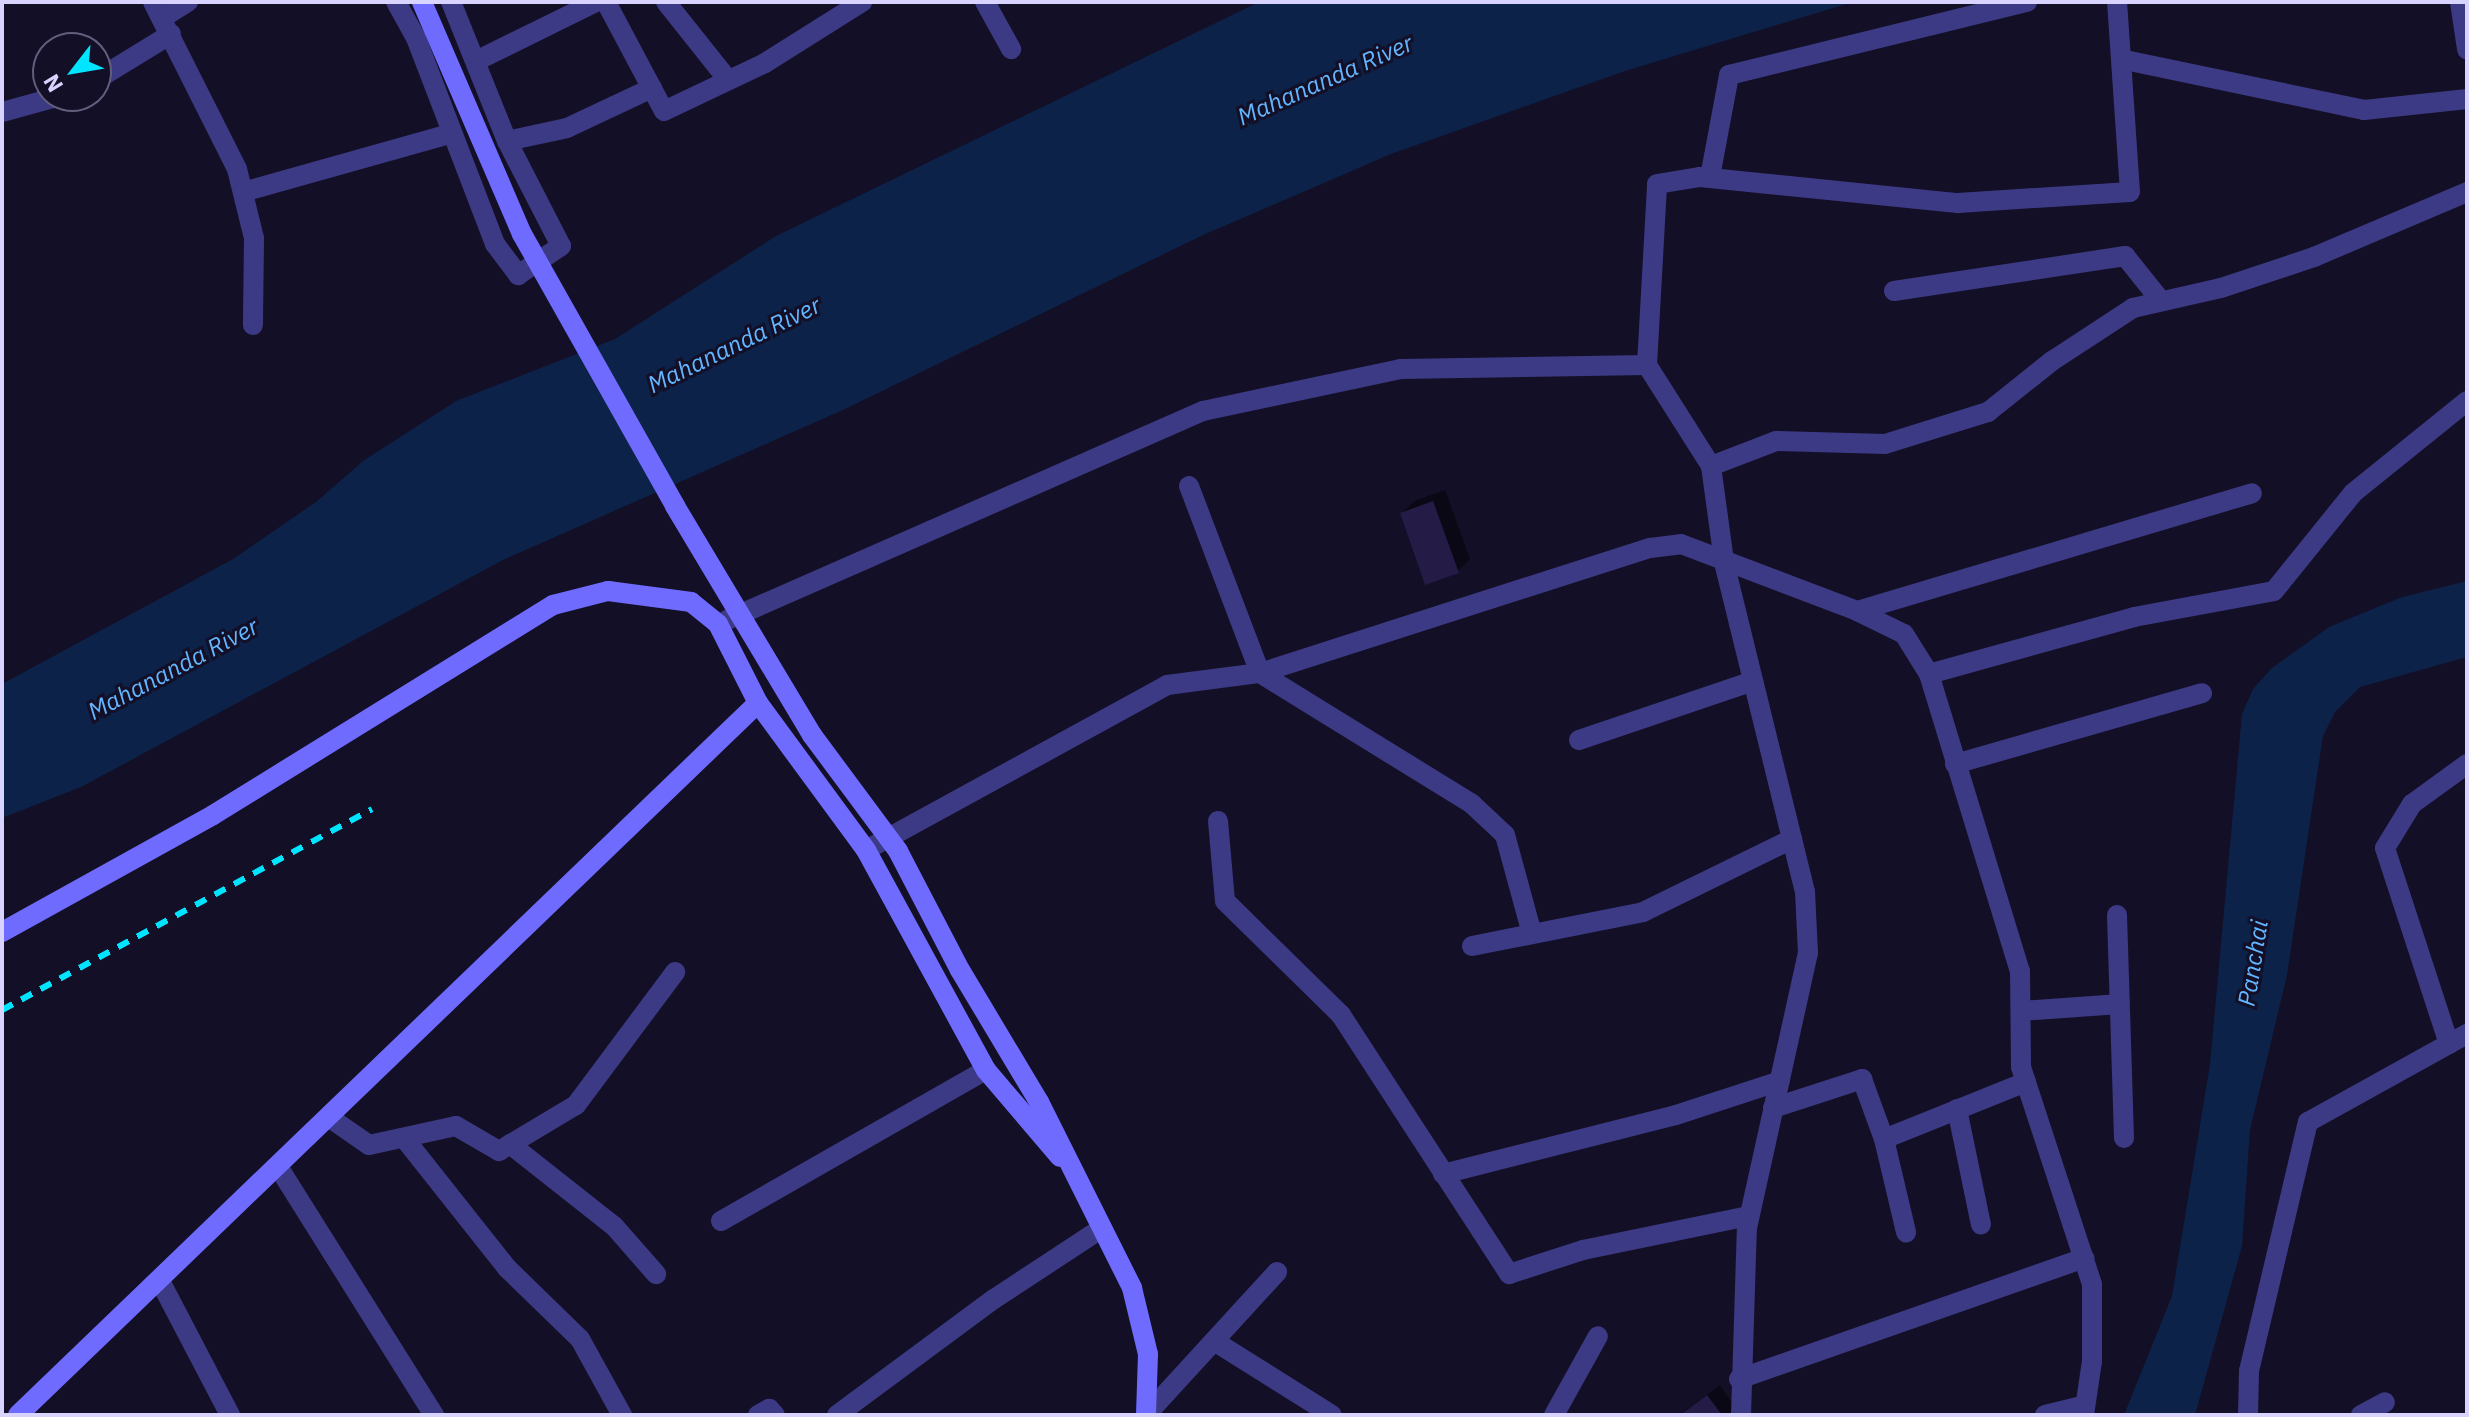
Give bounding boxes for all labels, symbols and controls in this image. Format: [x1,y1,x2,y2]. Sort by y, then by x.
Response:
water label: Mahananda River [1233,28,1417,132]
north arrow [32,32,112,112]
text: N [36,69,69,98]
water label: Mahananda River [643,291,825,399]
water label: Mahananda River [83,612,263,726]
water label: Panchai [2232,918,2274,1008]

